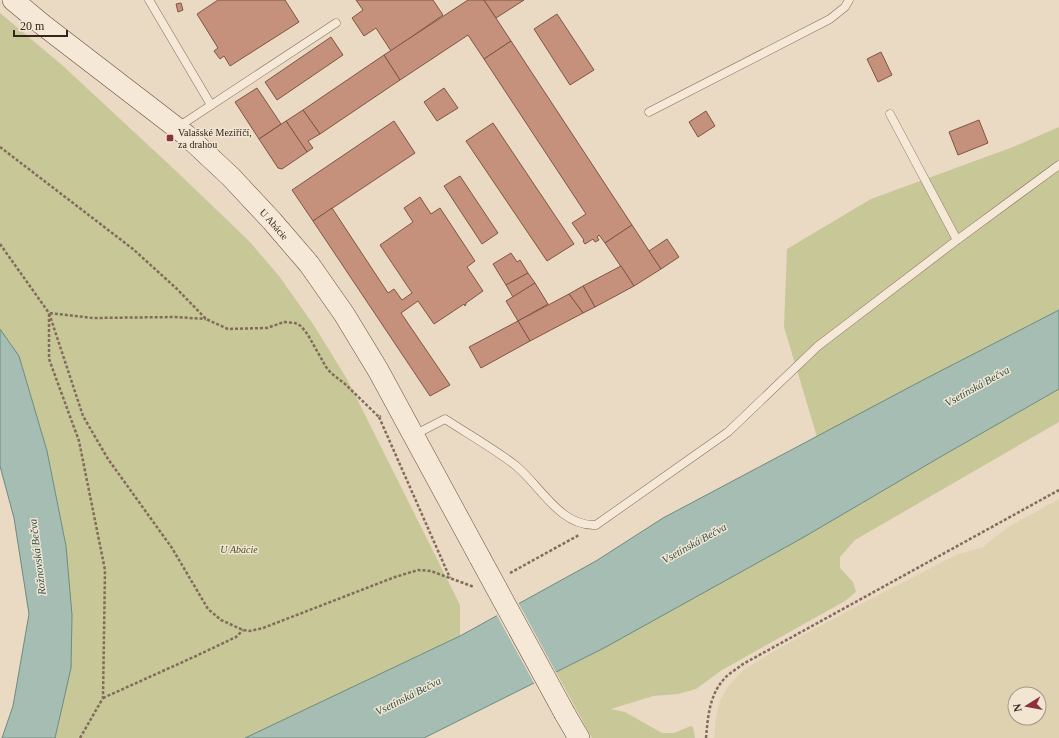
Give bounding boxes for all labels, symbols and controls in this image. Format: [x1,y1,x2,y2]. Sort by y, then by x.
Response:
scale bar [14,12,67,38]
text: 20 m [20,19,45,33]
place label: Valašské Meziříčí, za drahou [178,127,252,150]
marker: Valašské Meziříčí, za drahou [165,133,175,143]
street label: U Abácie [257,207,291,242]
water label: Vsetínská Bečva [943,363,1012,409]
water label: Rožnovská Bečva [26,518,48,597]
water label: Vsetínská Bečva [660,520,729,566]
park label: U Abácie [220,544,258,555]
water label: Vsetínská Bečva [373,674,443,718]
north arrow [1007,686,1047,726]
text: N [1011,703,1024,713]

